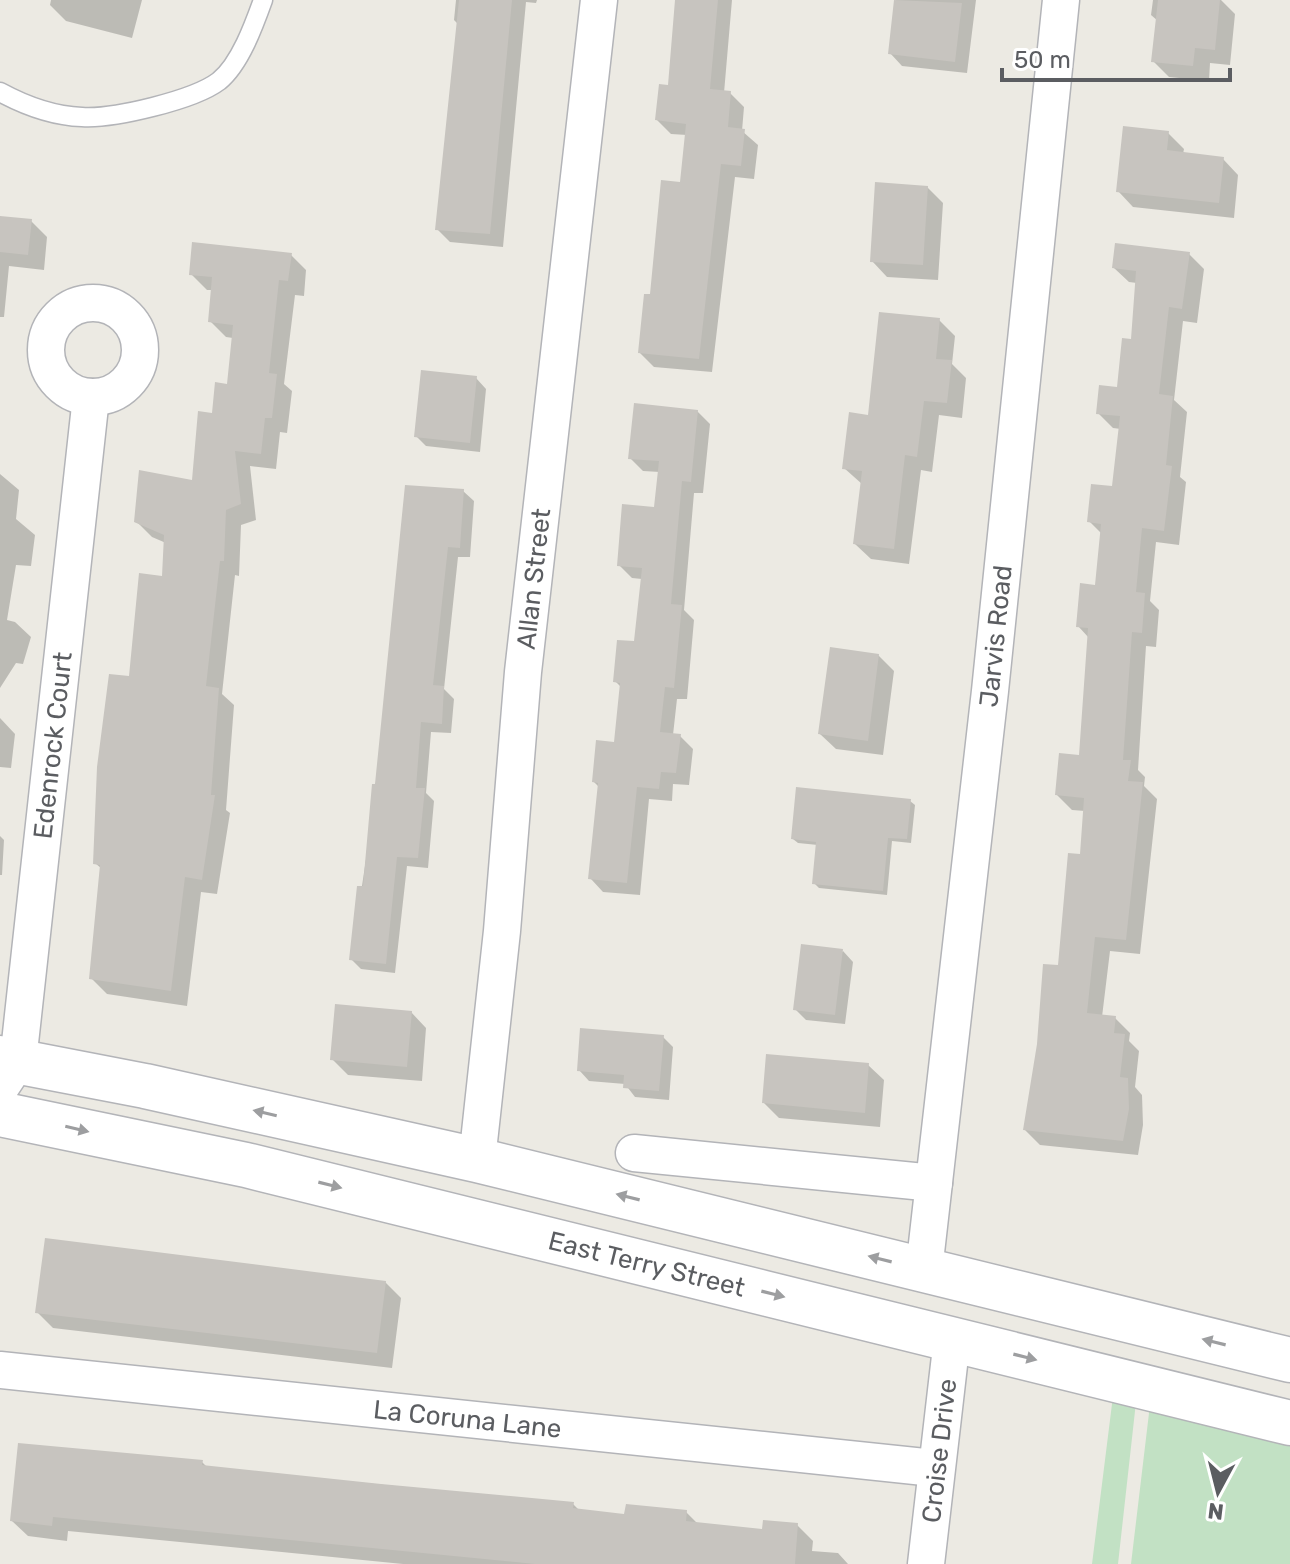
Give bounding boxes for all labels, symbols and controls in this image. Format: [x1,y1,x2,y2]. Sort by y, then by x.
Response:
scale bar [1002,32,1230,82]
text: 50 m [1014,46,1071,74]
street label: Allan Street [510,507,557,651]
street label: Jarvis Road [973,564,1018,709]
street label: Edenrock Court [27,650,78,840]
one-way arrow [253,1106,278,1119]
one-way arrow [64,1123,89,1136]
one-way arrow [318,1179,343,1192]
one-way arrow [615,1191,640,1203]
street label: East Terry Street [545,1225,748,1303]
one-way arrow [868,1253,893,1265]
one-way arrow [761,1289,786,1301]
one-way arrow [1202,1335,1227,1347]
one-way arrow [1013,1351,1038,1364]
street label: Croise Drive [915,1377,963,1525]
street label: La Coruna Lane [372,1394,563,1444]
north arrow [1178,1452,1258,1532]
text: N [1206,1497,1225,1526]

